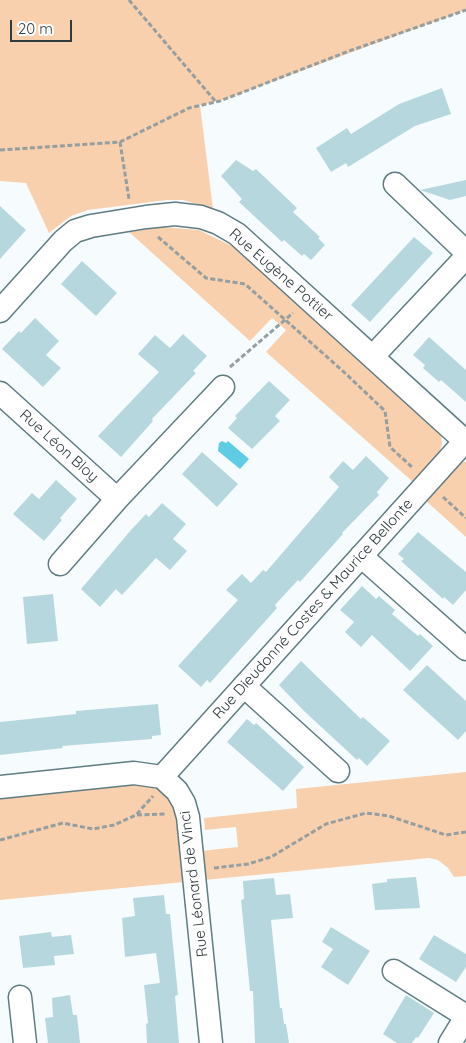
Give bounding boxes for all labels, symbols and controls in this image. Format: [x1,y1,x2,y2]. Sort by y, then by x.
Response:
scale bar [12,10,75,42]
text: 20 m [18,19,53,38]
street label: Rue Eugène Pottier [225,225,337,325]
street label: Rue Léon Bloy [16,406,102,486]
street label: Rue Dieudonné Costes & Maurice Bellonte [209,495,417,723]
street label: Rue Léonard de Vinci [176,810,212,958]

